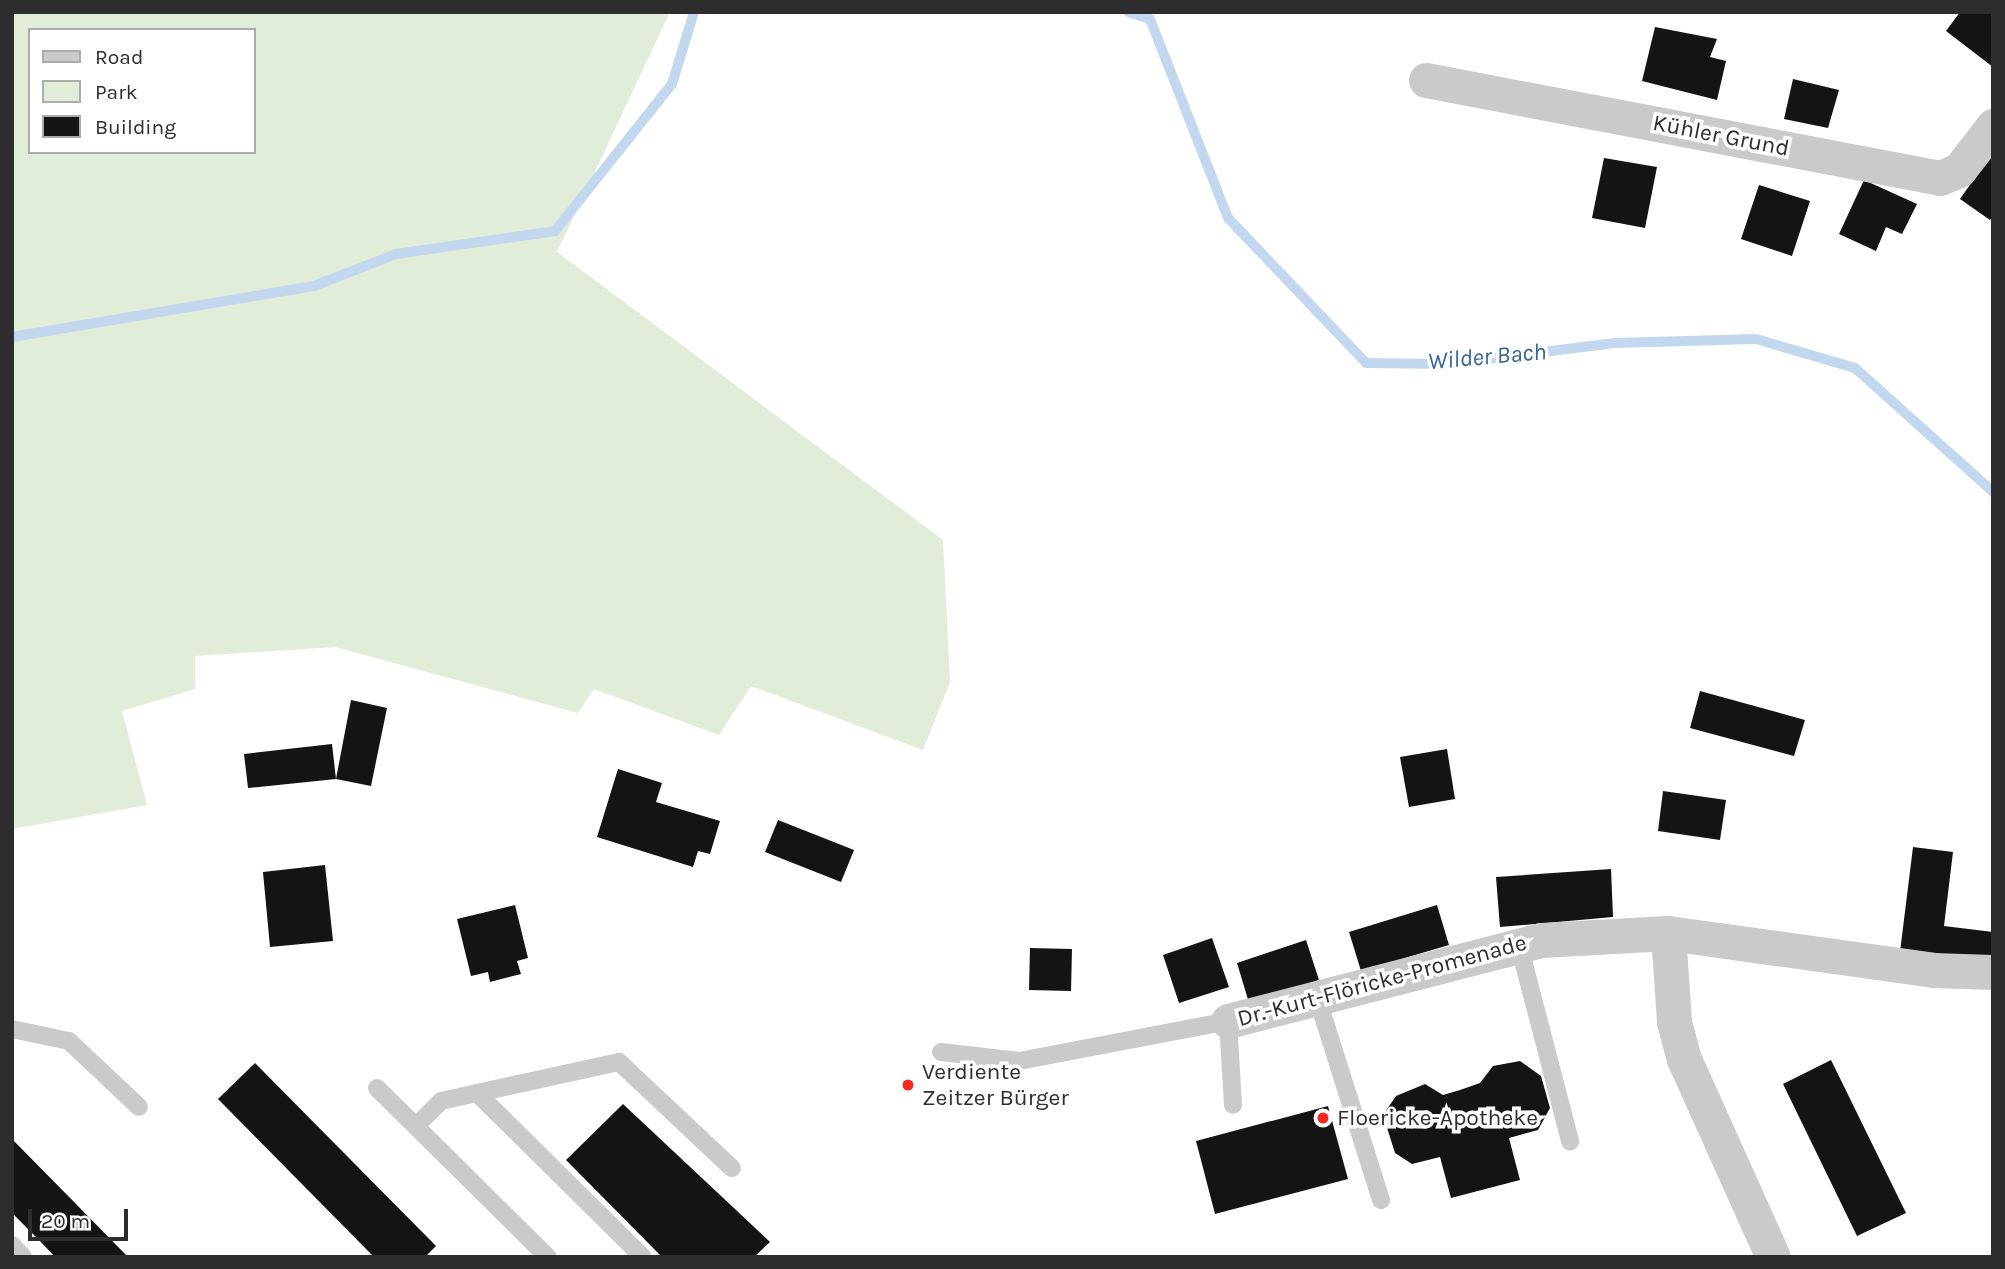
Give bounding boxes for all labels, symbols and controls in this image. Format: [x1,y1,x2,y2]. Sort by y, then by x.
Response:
legend [28,28,256,154]
text: Road [95,45,143,69]
text: Park [95,80,138,104]
street label: Kühler Grund [1650,109,1792,163]
text: Building [95,115,176,139]
water label: Wilder Bach [1427,337,1547,377]
street label: Dr.-Kurt-Flöricke-Promenade [1234,929,1530,1033]
place label: Verdiente Zeitzer Bürger [922,1058,1069,1112]
marker: Verdiente Zeitzer Bürger [900,1077,916,1093]
place label: Floericke-Apotheke [1337,1104,1538,1132]
marker: Floericke-Apotheke [1315,1110,1331,1126]
scale bar [32,1196,131,1240]
text: 20 m [41,1209,90,1233]

